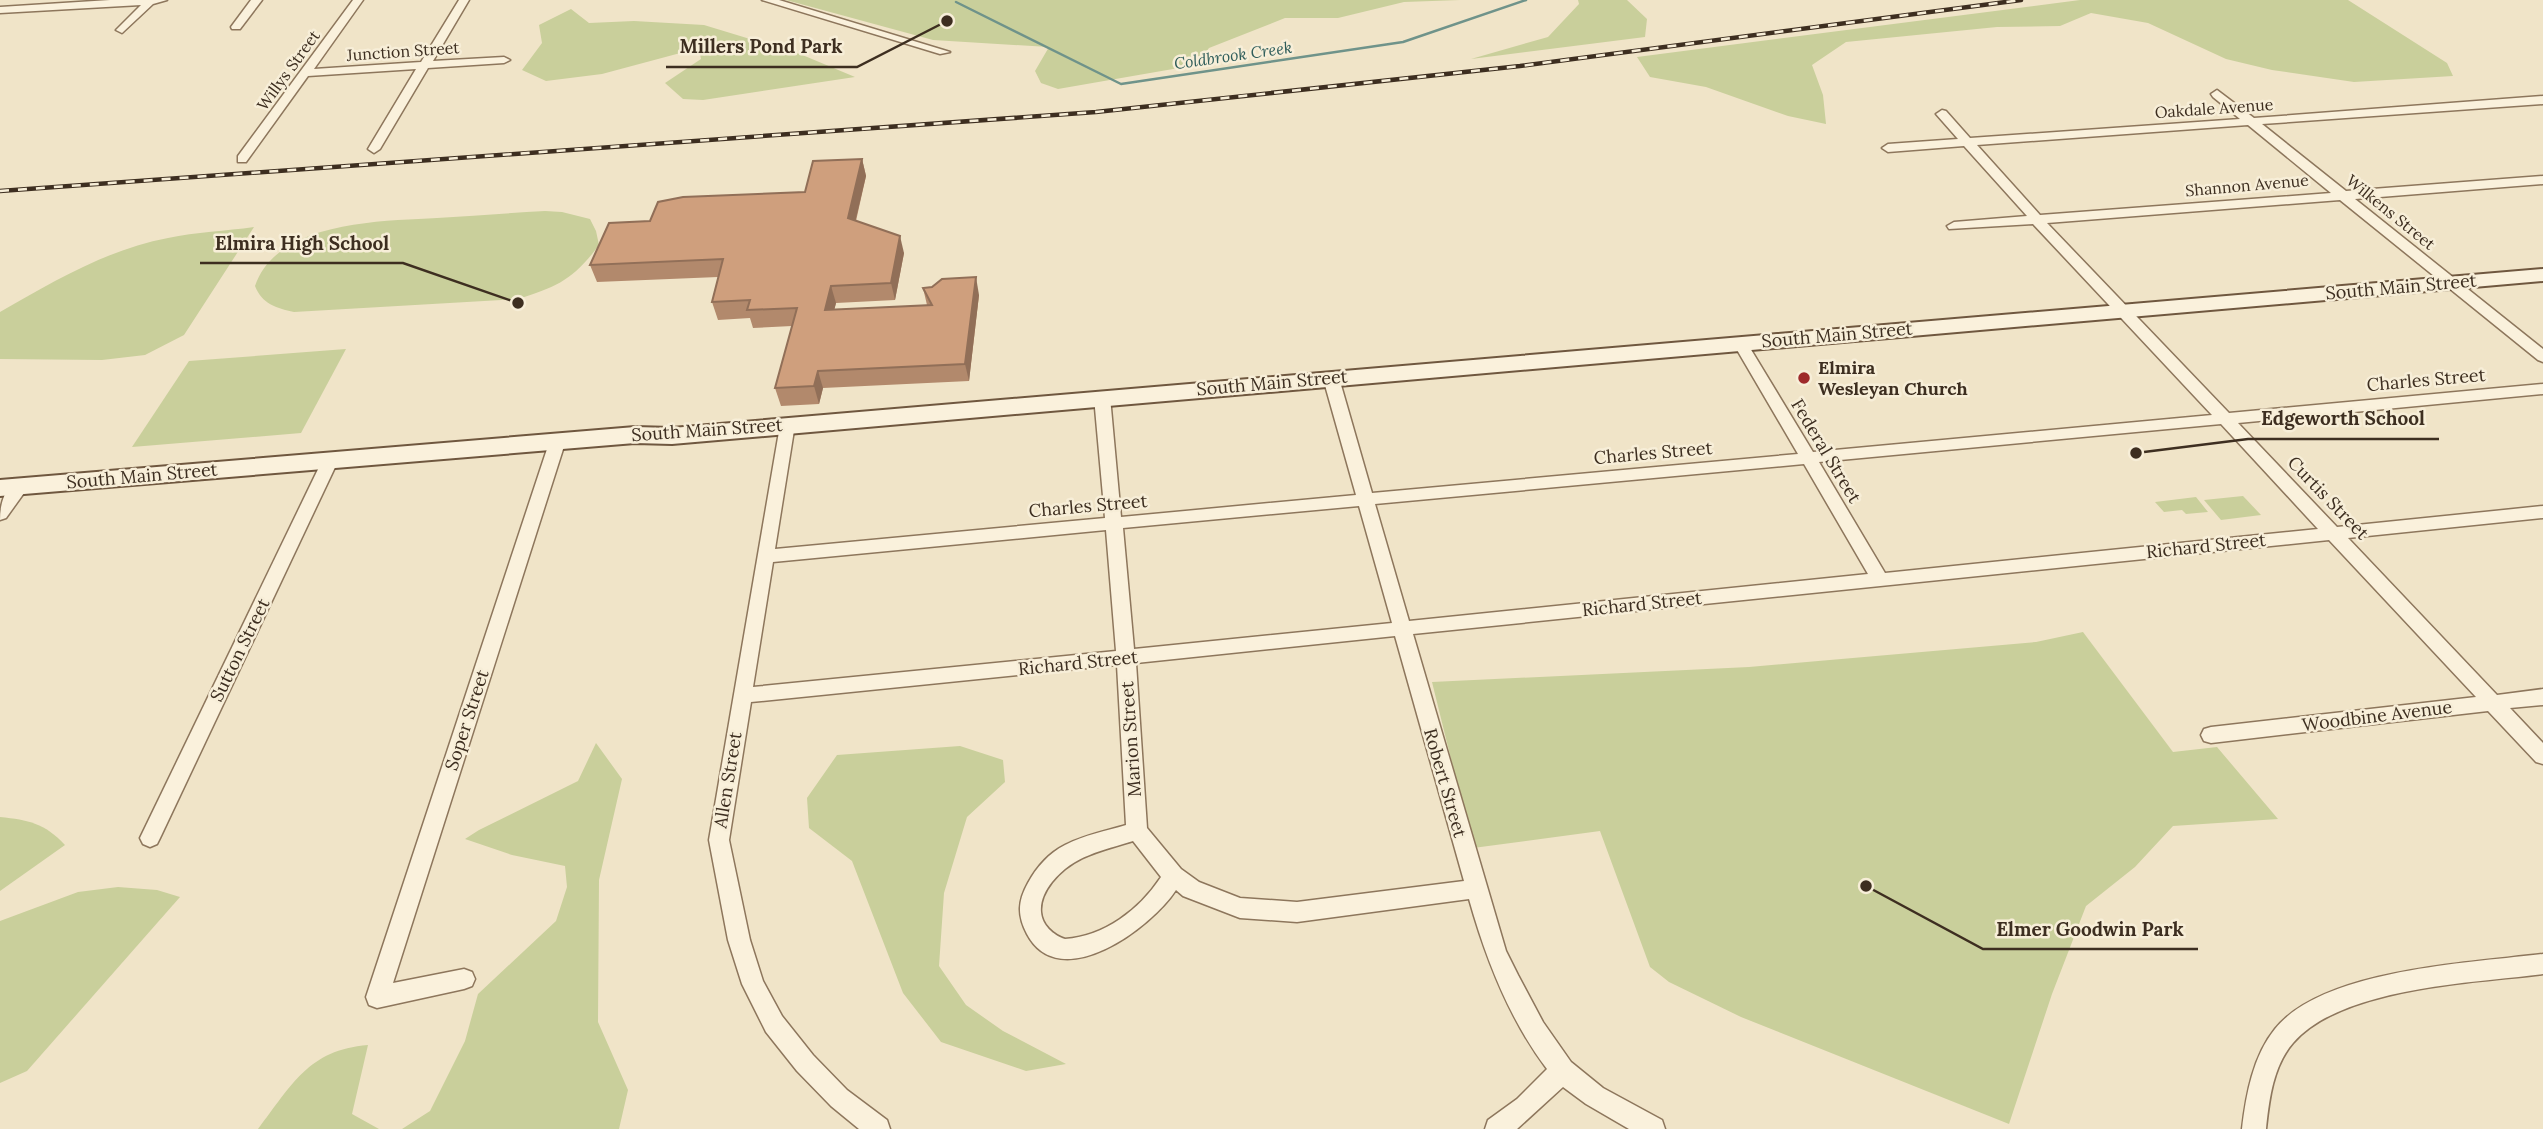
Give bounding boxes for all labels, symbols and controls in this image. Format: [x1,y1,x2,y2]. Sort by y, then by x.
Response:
street label: Willys Street [252,25,324,114]
callout: Millers Pond Park [666,27,857,67]
text: Millers Pond Park [679,34,843,58]
street label: Junction Street [345,37,461,65]
water label: Coldbrook Creek [1173,37,1293,73]
street label: Oakdale Avenue [2154,94,2274,122]
street label: Shannon Avenue [2184,170,2310,200]
street label: Wilkens Street [2343,170,2440,254]
callout: Elmira High School [200,223,403,263]
text: Elmira High School [215,231,389,255]
street label: South Main Street [2324,268,2477,305]
street label: South Main Street [1760,316,1913,353]
place label: Elmira Wesleyan Church [1818,356,1968,400]
street label: Charles Street [2366,363,2486,396]
street label: South Main Street [1195,364,1348,401]
marker: Elmira Wesleyan Church [1796,370,1812,386]
street label: Federal Street [1786,395,1867,507]
callout: Edgeworth School [2248,399,2439,439]
text: Edgeworth School [2261,406,2425,430]
street label: South Main Street [631,413,783,446]
street label: Charles Street [1593,436,1713,469]
street label: Curtis Street [2283,451,2374,544]
street label: South Main Street [65,457,218,494]
street label: Charles Street [1028,489,1148,522]
street label: Richard Street [2145,528,2267,563]
street label: Richard Street [1581,586,1703,621]
street label: Sutton Street [205,594,274,705]
street label: Richard Street [1017,645,1139,680]
street label: Soper Street [439,666,494,773]
street label: Marion Street [1115,680,1146,798]
street label: Woodbine Avenue [2301,695,2454,736]
street label: Robert Street [1419,726,1472,840]
street label: Allen Street [708,730,746,831]
callout: Elmer Goodwin Park [1983,909,2198,949]
text: Elmer Goodwin Park [1996,917,2184,941]

